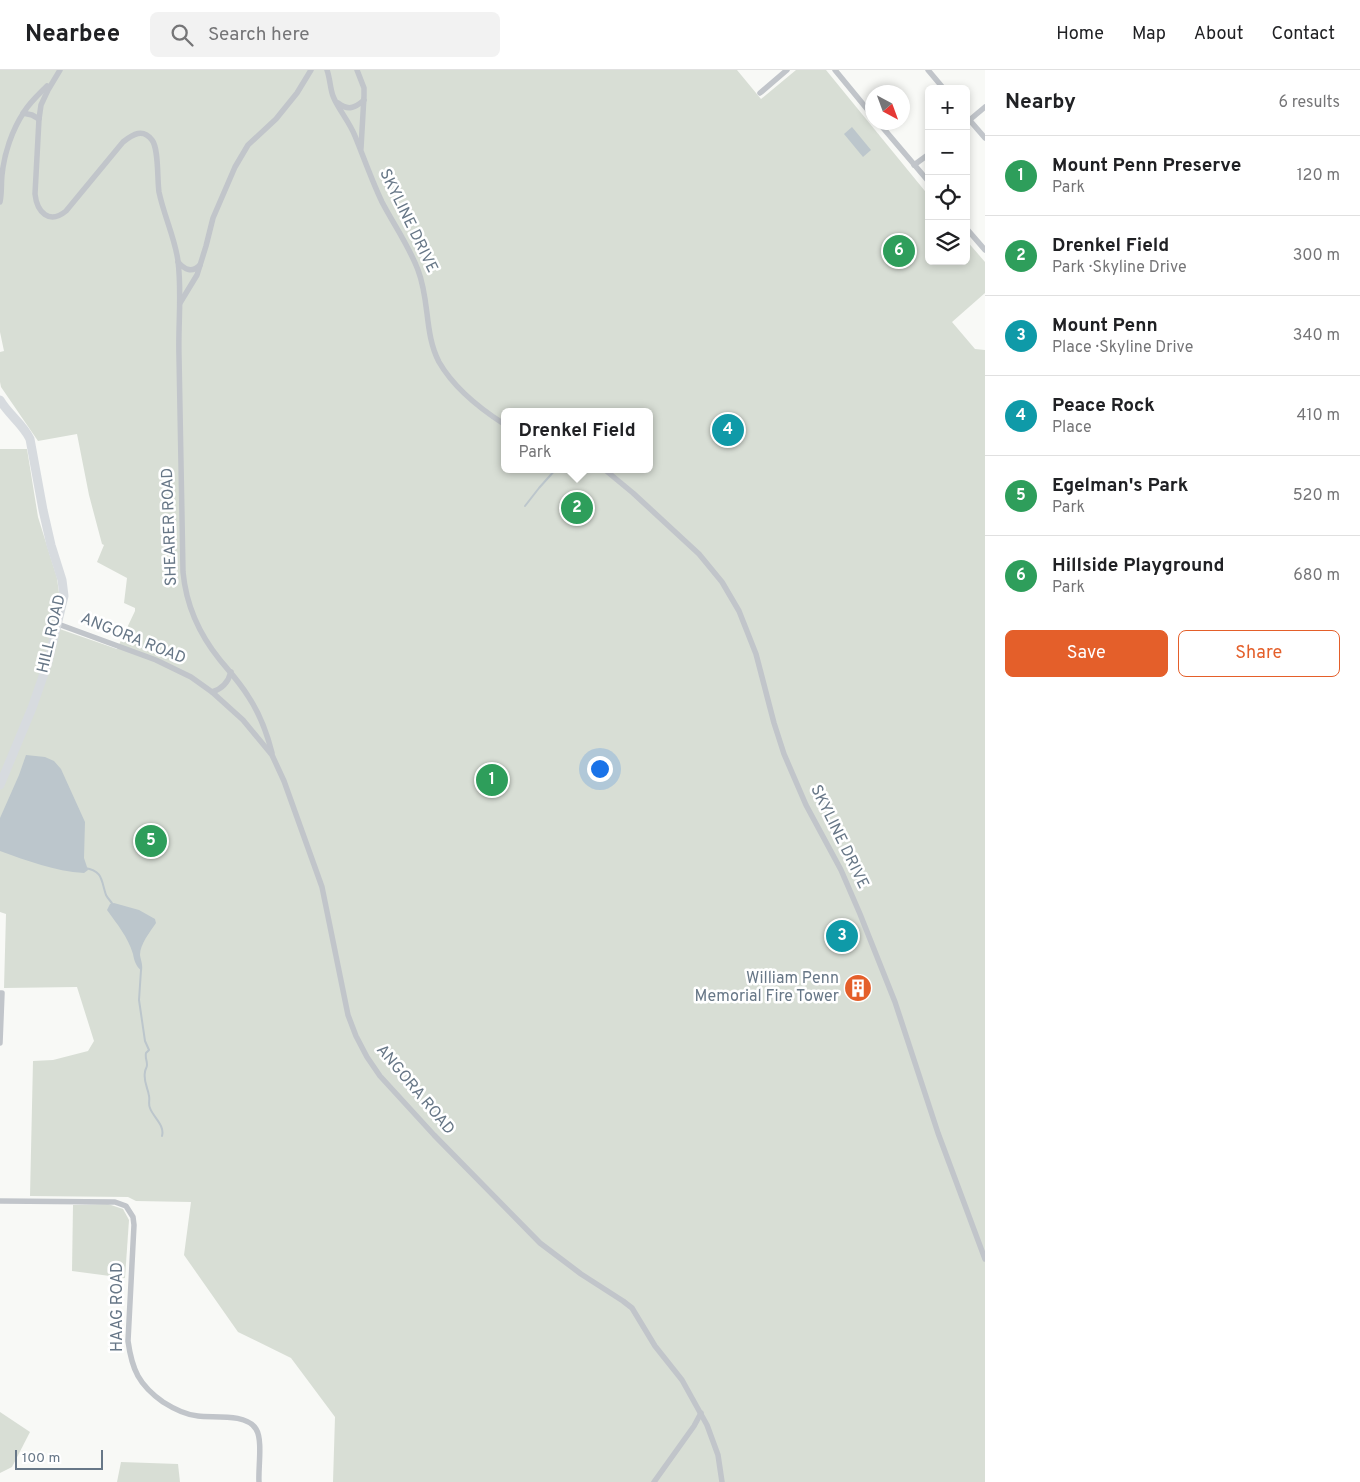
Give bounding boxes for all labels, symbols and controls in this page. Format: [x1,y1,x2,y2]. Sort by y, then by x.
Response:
search box [150,12,500,57]
text: Nearbee [25,20,120,50]
icon: search [168,21,196,49]
text: Search here [208,23,310,47]
text: Home [1056,23,1104,46]
text: Map [1132,23,1166,46]
text: About [1194,23,1243,46]
text: Contact [1271,23,1335,46]
north arrow [865,85,910,130]
map controls [925,85,970,265]
button: + [925,85,970,130]
text: Nearby [1005,89,1076,116]
text: 6 results [1278,93,1340,113]
button: − [925,130,970,175]
text: Mount Penn Preserve [1052,154,1241,178]
street label: SKYLINE DRIVE [374,166,442,276]
text: 1 [1018,166,1024,186]
text: 120 m [1297,166,1340,186]
button: locate [925,175,970,220]
text: Park [1052,178,1085,198]
button: layers [925,220,970,265]
pin: 6 [883,232,915,270]
text: Drenkel Field [1052,234,1169,258]
text: 2 [1016,246,1026,266]
text: 300 m [1293,246,1340,266]
text: Park · Skyline Drive [1052,258,1187,278]
text: Mount Penn [1052,314,1158,338]
text: 3 [1016,326,1026,346]
text: 340 m [1293,326,1340,346]
text: Place · Skyline Drive [1052,338,1193,358]
text: Peace Rock [1052,394,1155,418]
text: 4 [1016,406,1026,426]
text: 410 m [1297,406,1340,426]
popup [501,408,653,473]
pin: 4 [712,411,744,449]
text: Place [1052,418,1092,438]
text: Drenkel Field [518,419,636,443]
text: Park [518,443,551,463]
street label: SHEARER ROAD [158,467,182,587]
text: Egelman's Park [1052,474,1188,498]
text: 5 [1016,486,1026,506]
text: 520 m [1293,486,1340,506]
pin: 2 [561,489,593,527]
text: Park [1052,498,1085,518]
text: Hillside Playground [1052,554,1225,578]
text: 6 [1016,566,1026,586]
text: 680 m [1293,566,1340,586]
text: Park [1052,578,1085,598]
street label: HILL ROAD [33,593,71,675]
street label: ANGORA ROAD [77,609,189,669]
button: Save [1005,630,1168,677]
button: Share [1178,630,1340,677]
your location [587,756,613,782]
pin: 1 [476,761,508,799]
street label: SKYLINE DRIVE [805,782,873,892]
pin: 5 [135,822,167,860]
pin: 3 [826,917,858,955]
place label: William Penn Memorial Fire Tower [695,969,839,1007]
building icon: William Penn Memorial Fire Tower [843,973,873,1003]
street label: ANGORA ROAD [371,1041,459,1139]
street label: HAAG ROAD [108,1262,128,1352]
scale bar [15,1447,102,1470]
text: 100 m [22,1450,60,1467]

